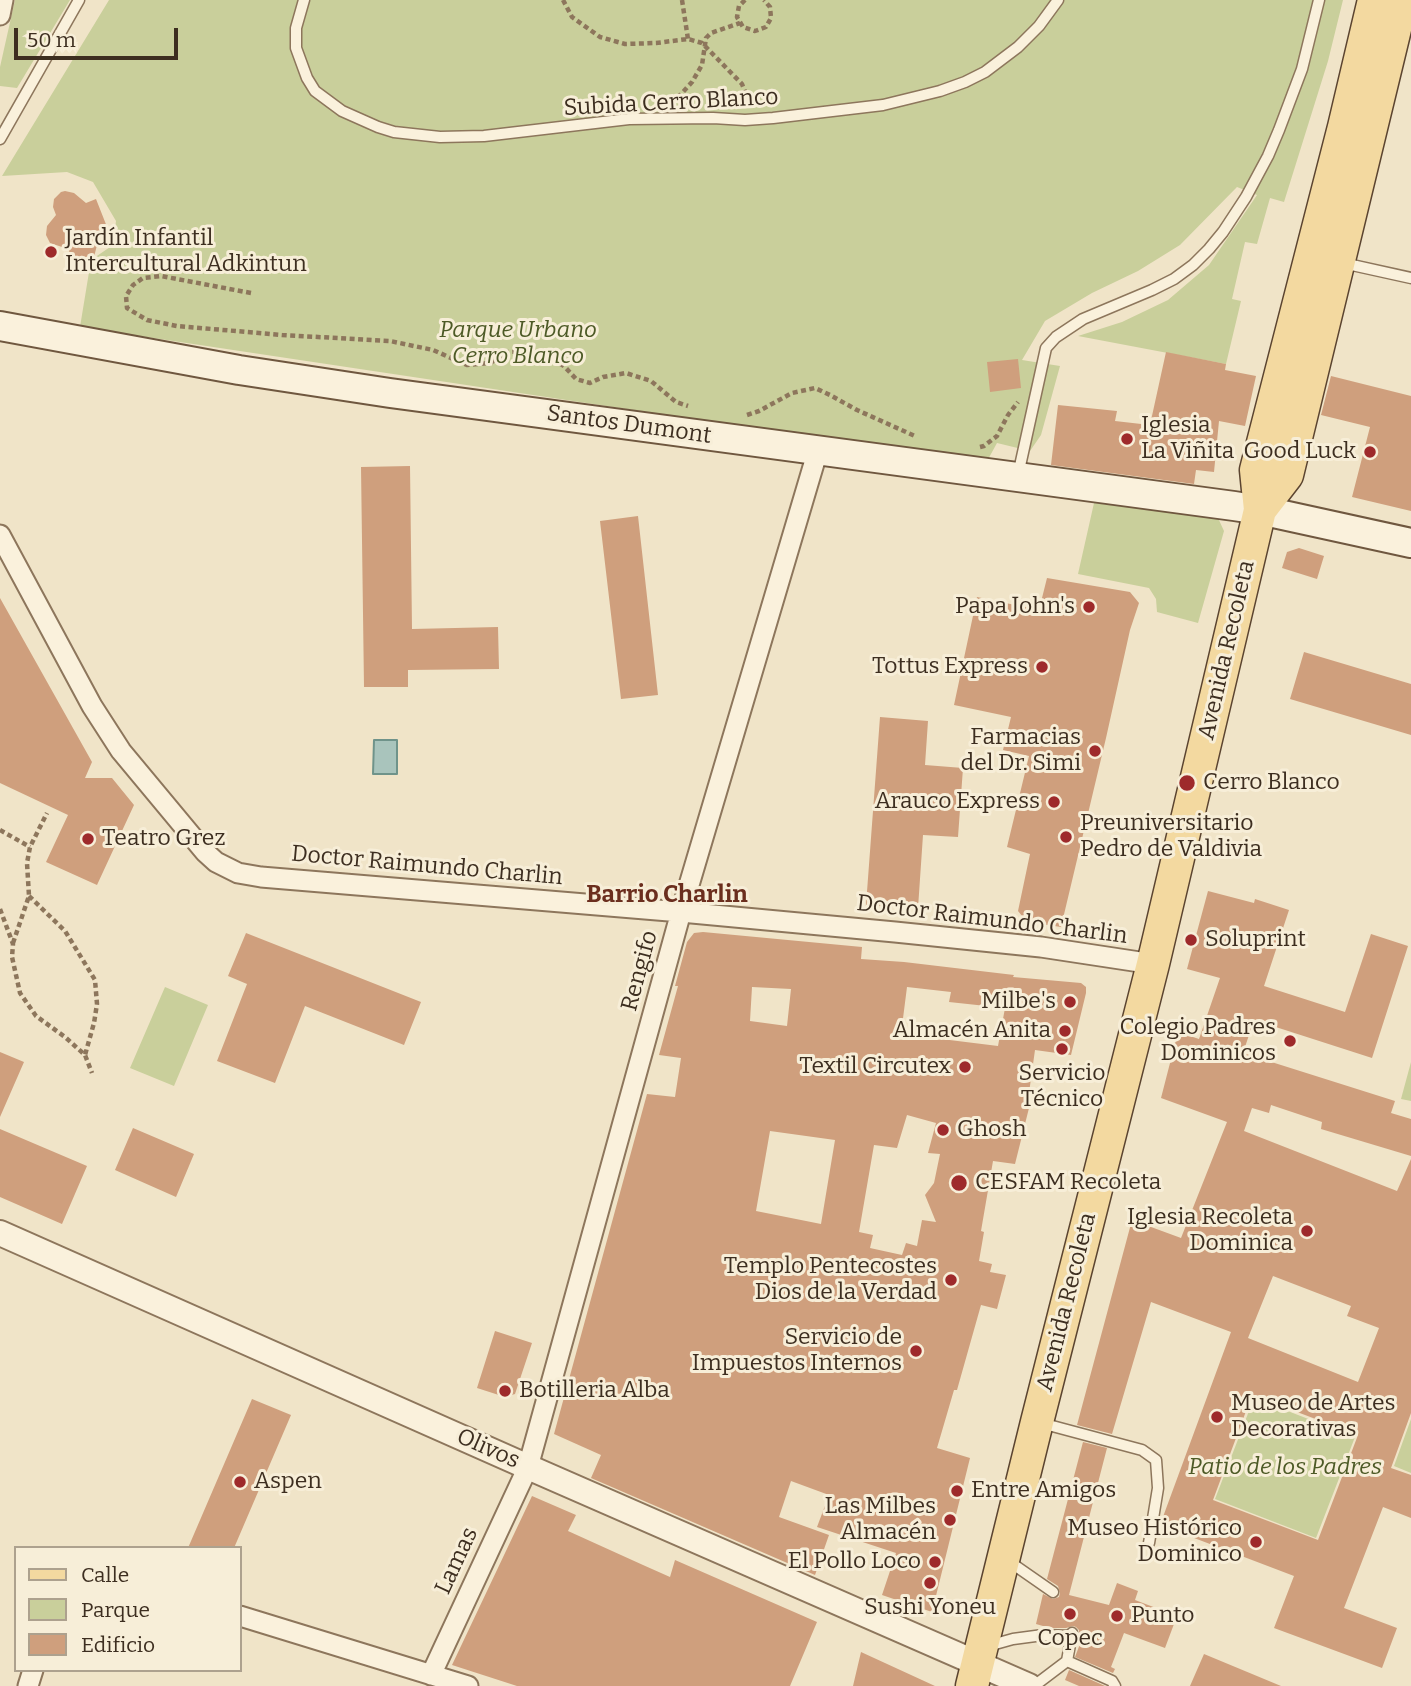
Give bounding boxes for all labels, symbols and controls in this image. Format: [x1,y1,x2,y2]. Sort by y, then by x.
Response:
scale bar [18,14,182,58]
text: 50 m [27,27,76,53]
street label: Subida Cerro Blanco [563,84,779,122]
place label: Jardín Infantil Intercultural Adkintun [65,225,307,279]
marker: Jardín Infantil Intercultural Adkintun [43,244,59,260]
park label: Parque Urbano Cerro Blanco [439,317,597,371]
street label: Santos Dumont [545,400,713,450]
place label: Iglesia La Viñita [1141,412,1234,466]
marker: Iglesia La Viñita [1119,431,1135,447]
place label: Good Luck [1243,438,1356,466]
marker: Good Luck [1362,444,1378,460]
street label: Avenida Recoleta [1193,558,1261,742]
place label: Papa John's [955,593,1075,621]
marker: Papa John's [1081,599,1097,615]
place label: Tottus Express [872,653,1028,681]
marker: Tottus Express [1034,659,1050,675]
place label: Farmacias del Dr. Simi [961,724,1081,778]
marker: Farmacias del Dr. Simi [1087,743,1103,759]
place label: Cerro Blanco [1203,769,1340,797]
marker: Cerro Blanco [1177,773,1197,793]
place label: Arauco Express [875,788,1040,816]
marker: Arauco Express [1046,794,1062,810]
place label: Preuniversitario Pedro de Valdivia [1080,810,1262,864]
place label: Teatro Grez [102,825,225,853]
marker: Preuniversitario Pedro de Valdivia [1058,829,1074,845]
marker: Teatro Grez [80,831,96,847]
street label: Doctor Raimundo Charlin [290,840,564,892]
district label: Barrio Charlin [586,881,748,909]
street label: Doctor Raimundo Charlin [855,890,1129,950]
place label: Soluprint [1205,926,1306,954]
street label: Rengifo [616,928,664,1014]
marker: Soluprint [1183,932,1199,948]
place label: Milbe's [981,988,1056,1016]
marker: Milbe's [1062,994,1078,1010]
place label: Colegio Padres Dominicos [1120,1014,1276,1068]
place label: Almacén Anita [893,1017,1051,1045]
marker: Almacén Anita [1057,1023,1073,1039]
marker: Colegio Padres Dominicos [1282,1033,1298,1049]
marker: Servicio Técnico [1054,1041,1070,1057]
place label: Textil Circutex [799,1053,951,1081]
marker: Textil Circutex [957,1059,973,1075]
place label: Servicio Técnico [1019,1060,1105,1114]
place label: Ghosh [957,1116,1026,1144]
marker: Ghosh [935,1122,951,1138]
place label: CESFAM Recoleta [975,1169,1161,1197]
marker: CESFAM Recoleta [949,1173,969,1193]
place label: Iglesia Recoleta Dominica [1127,1204,1293,1258]
street label: Avenida Recoleta [1031,1210,1103,1394]
marker: Iglesia Recoleta Dominica [1299,1223,1315,1239]
place label: Templo Pentecostes Dios de la Verdad [724,1253,937,1307]
marker: Templo Pentecostes Dios de la Verdad [943,1272,959,1288]
place label: Servicio de Impuestos Internos [692,1324,902,1378]
marker: Servicio de Impuestos Internos [908,1343,924,1359]
place label: Botilleria Alba [519,1377,670,1405]
marker: Botilleria Alba [497,1383,513,1399]
place label: Museo de Artes Decorativas [1231,1390,1396,1444]
marker: Museo de Artes Decorativas [1209,1409,1225,1425]
street label: Olivos [452,1423,524,1475]
park label: Patio de los Padres [1188,1454,1382,1482]
place label: Aspen [254,1468,322,1496]
marker: Aspen [232,1474,248,1490]
place label: Entre Amigos [971,1477,1116,1505]
marker: Entre Amigos [949,1483,965,1499]
place label: Las Milbes Almacén [825,1493,936,1547]
marker: Las Milbes Almacén [942,1512,958,1528]
place label: Museo Histórico Dominico [1067,1515,1242,1569]
street label: Lamas [430,1523,484,1599]
marker: Museo Histórico Dominico [1248,1534,1264,1550]
legend [14,1546,242,1672]
place label: El Pollo Loco [788,1548,921,1576]
marker: El Pollo Loco [927,1554,943,1570]
text: Calle [81,1562,129,1588]
marker: Sushi Yoneu [922,1575,938,1591]
place label: Sushi Yoneu [864,1594,996,1622]
text: Parque [81,1597,150,1623]
place label: Punto [1131,1602,1194,1630]
marker: Copec [1062,1606,1078,1622]
marker: Punto [1109,1608,1125,1624]
place label: Copec [1037,1625,1103,1653]
text: Edificio [81,1632,155,1658]

